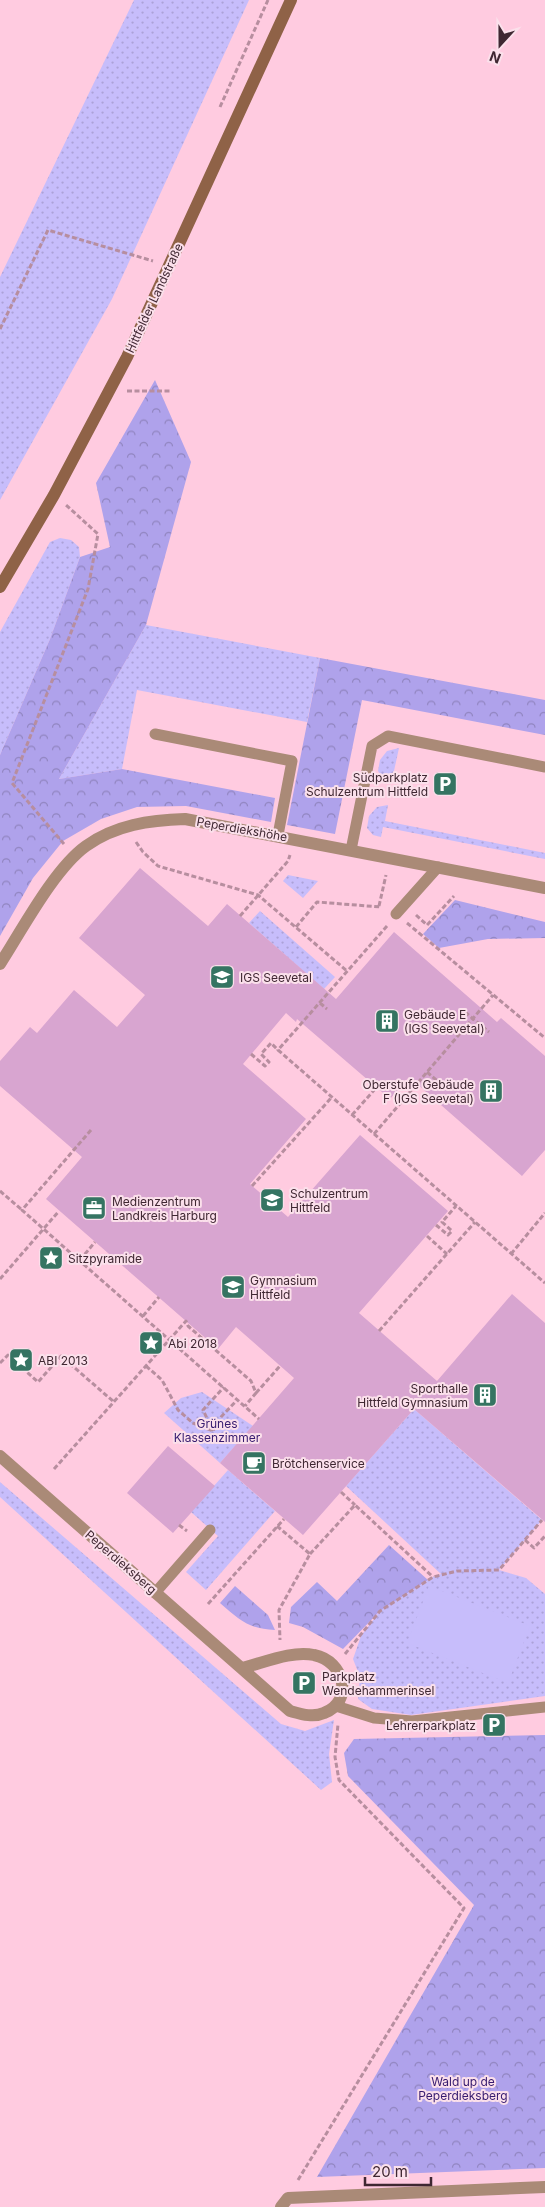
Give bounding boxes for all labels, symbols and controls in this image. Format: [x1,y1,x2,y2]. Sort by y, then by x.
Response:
north arrow [475,20,525,70]
text: N [487,48,503,67]
street label: Hittfelder Landstraße [122,241,186,355]
place label: Südparkplatz Schulzentrum Hittfeld [306,770,428,799]
parking icon: Südparkplatz Schulzentrum Hittfeld [432,771,458,797]
street label: Peperdiekshöhe [195,814,289,844]
school or university icon: IGS Seevetal [209,964,235,990]
place label: IGS Seevetal [240,970,312,985]
place label: Gebäude E (IGS Seevetal) [404,1007,485,1036]
building icon: Gebäude E (IGS Seevetal) [374,1008,400,1034]
place label: Oberstufe Gebäude F (IGS Seevetal) [363,1077,474,1106]
building icon: Oberstufe Gebäude F (IGS Seevetal) [478,1078,504,1104]
place label: Schulzentrum Hittfeld [290,1186,368,1215]
school or university icon: Schulzentrum Hittfeld [259,1187,285,1213]
place label: Medienzentrum Landkreis Harburg [112,1194,217,1223]
office icon: Medienzentrum Landkreis Harburg [81,1195,107,1221]
place icon: Sitzpyramide [38,1245,64,1271]
place label: Sitzpyramide [68,1251,142,1266]
place label: Gymnasium Hittfeld [250,1273,317,1302]
school or university icon: Gymnasium Hittfeld [220,1274,246,1300]
place icon: Abi 2018 [138,1330,164,1356]
place label: Abi 2018 [168,1336,217,1351]
place icon: ABI 2013 [8,1347,34,1373]
place label: ABI 2013 [38,1353,88,1368]
place label: Sporthalle Hittfeld Gymnasium [357,1381,468,1410]
building icon: Sporthalle Hittfeld Gymnasium [472,1382,498,1408]
park label: Grünes Klassenzimmer [174,1416,261,1445]
cafe icon: Brötchenservice [241,1450,267,1476]
place label: Brötchenservice [272,1456,365,1471]
street label: Peperdieksberg [82,1527,160,1597]
place label: Parkplatz Wendehammerinsel [322,1669,434,1698]
parking icon: Parkplatz Wendehammerinsel [291,1670,317,1696]
parking icon: Lehrerparkplatz [481,1712,507,1738]
place label: Lehrerparkplatz [386,1718,476,1733]
park label: Wald up de Peperdieksberg [418,2074,508,2103]
scale bar [365,2154,431,2186]
text: 20 m [372,2162,408,2181]

